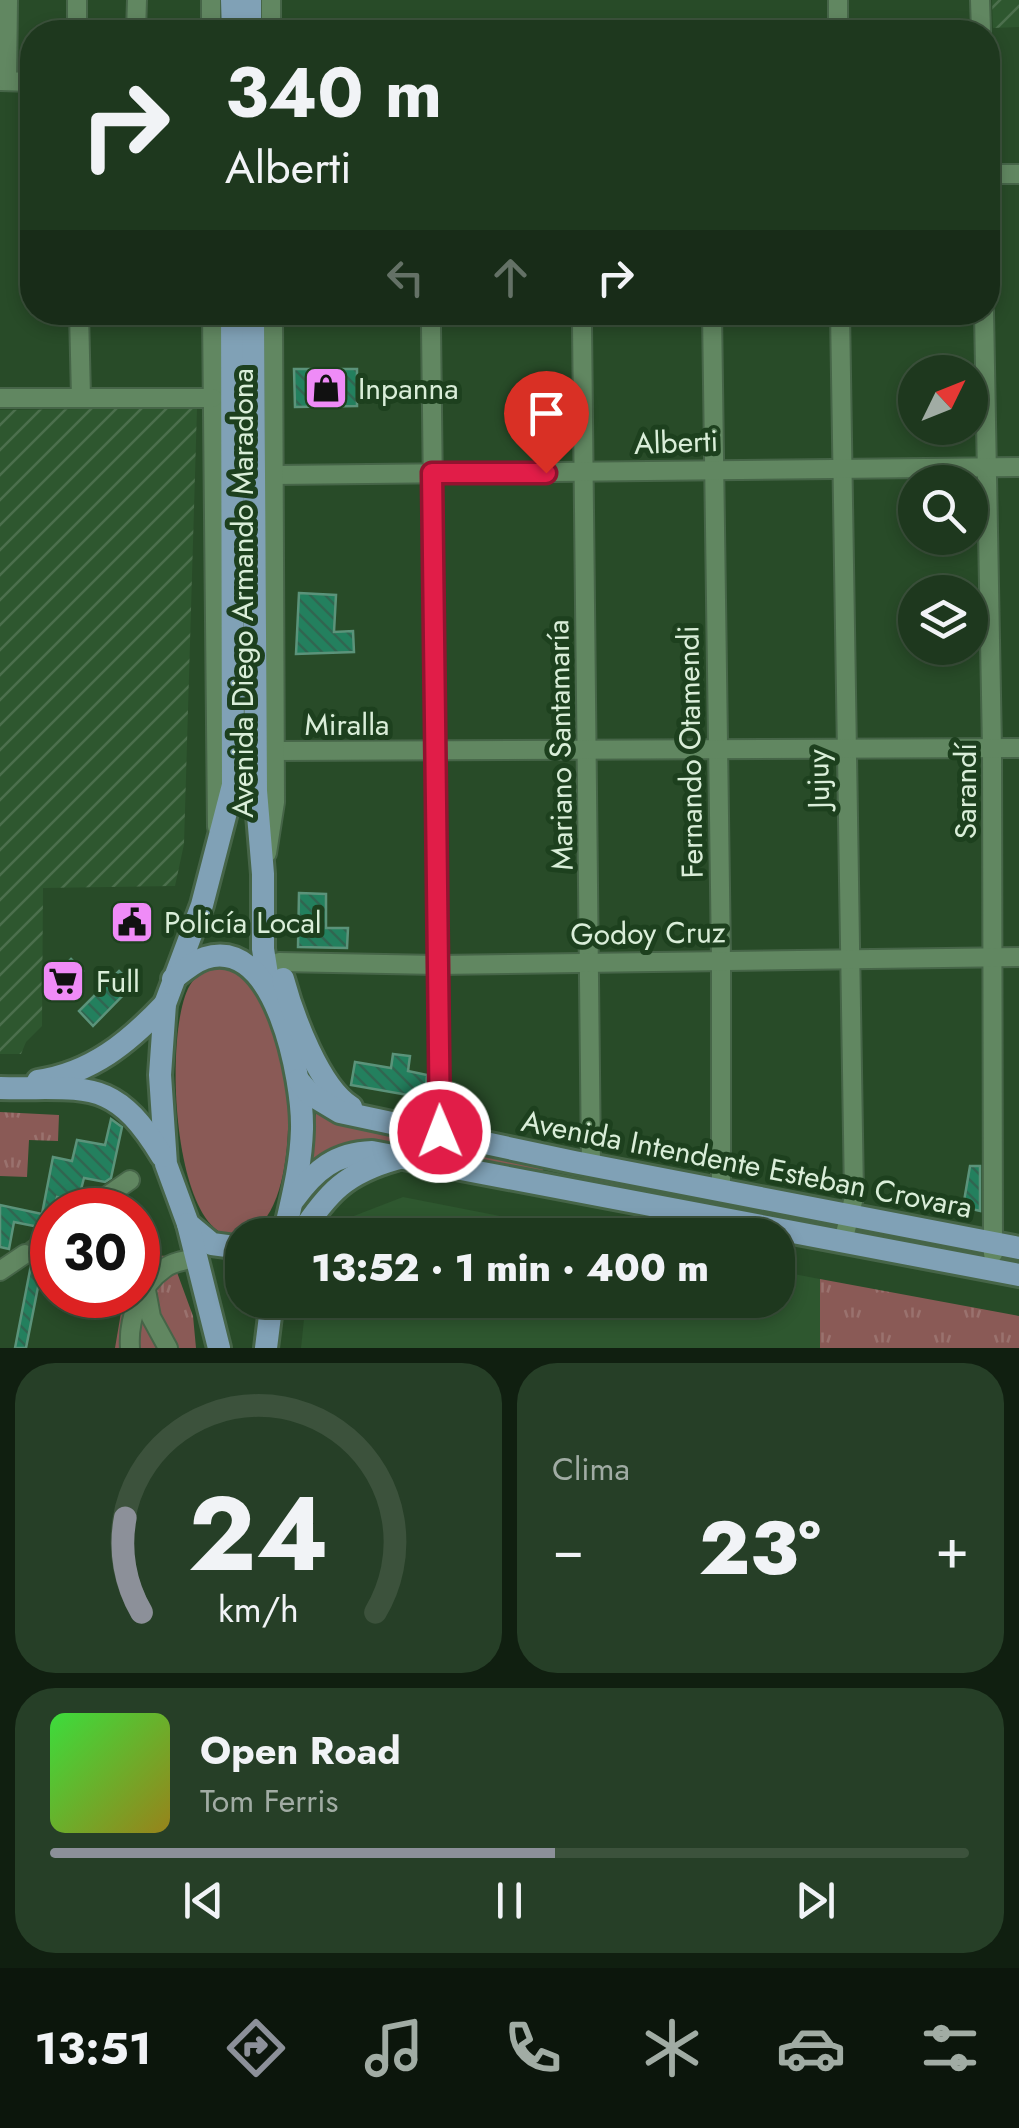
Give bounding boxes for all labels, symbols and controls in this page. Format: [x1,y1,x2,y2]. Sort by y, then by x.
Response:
text: 340 m [225,42,442,143]
icon: right [60,60,190,190]
text: Alberti [225,135,352,200]
icon: left [378,250,433,305]
icon: ahead [483,250,538,305]
icon: right [588,250,643,305]
north arrow [898,355,988,445]
map controls [898,355,988,665]
shop icon: Inpanna [303,365,349,411]
place label: Inpanna [358,367,459,410]
street label: Avenida Diego Armando Maradona [221,368,264,818]
pin [504,371,589,474]
icon: arrive [519,386,574,441]
street label: Alberti [633,419,719,465]
button: search [898,465,988,555]
button: layers [898,575,988,665]
street label: Mariano Santamaría [536,619,584,871]
street label: Fernando Otamendi [666,625,714,879]
street label: Miralla [304,703,390,746]
street label: Sarandí [944,742,987,839]
street label: Jujuy [796,748,840,813]
public building icon: Policía Local [109,899,155,945]
place label: Policía Local [164,901,322,944]
street label: Godoy Cruz [570,910,726,956]
supermarket icon: Full [40,958,86,1004]
place label: Full [96,960,140,1003]
position arrow [388,1080,492,1184]
street label: Avenida Intendente Esteban Crovara [518,1099,976,1229]
speed limit sign: 30 [30,1188,160,1318]
text: 13:52 · 1 min · 400 m [311,1240,709,1295]
text: Clima [552,1446,630,1492]
text: 24 [188,1459,329,1609]
text: 23° [699,1494,821,1602]
text: − [552,1509,584,1589]
text: + [935,1509,969,1589]
text: km/h [218,1584,299,1635]
text: Open Road [200,1723,401,1778]
text: Tom Ferris [200,1778,338,1824]
icon: previous [176,1873,231,1928]
icon: pause [482,1873,537,1928]
icon: next [788,1873,843,1928]
icon: directions [221,2013,291,2083]
icon: music [359,2013,429,2083]
icon: phone [498,2013,568,2083]
icon: climate [637,2013,707,2083]
icon: car [776,2013,846,2083]
icon: filters [915,2013,985,2083]
text: 13:51 [34,2016,152,2081]

